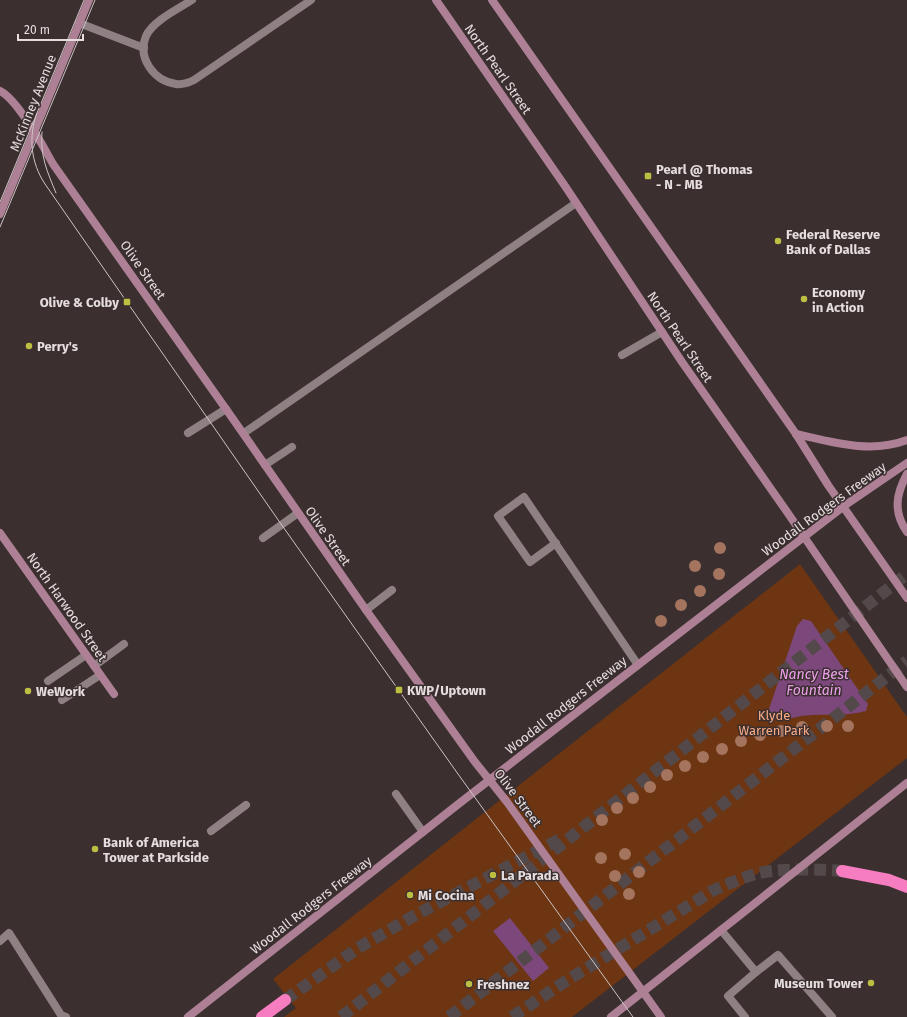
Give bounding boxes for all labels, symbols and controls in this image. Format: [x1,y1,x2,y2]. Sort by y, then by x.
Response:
scale bar [18,16,83,42]
street label: North Pearl Street [461,21,535,117]
text: 20 m [24,23,50,37]
street label: McKinney Avenue [7,52,59,154]
place label: Pearl @ Thomas - N - MB [656,162,753,192]
marker: Pearl @ Thomas - N - MB [643,171,653,181]
place label: Federal Reserve Bank of Dallas [786,227,880,257]
marker: Federal Reserve Bank of Dallas [773,236,783,246]
street label: Olive Street [117,238,169,303]
place label: Economy in Action [812,285,865,315]
street label: North Pearl Street [644,289,716,385]
marker: Economy in Action [799,294,809,304]
place label: Olive & Colby [40,295,119,310]
marker: Olive & Colby [122,297,132,307]
place label: Perry's [37,339,79,354]
marker: Perry's [24,341,34,351]
street label: Woodall Rodgers Freeway [759,459,889,559]
street label: Olive Street [302,504,354,569]
street label: North Harwood Street [24,550,110,664]
street label: Woodall Rodgers Freeway [502,653,630,757]
water label: Nancy Best Fountain [779,666,849,699]
place label: KWP/Uptown [407,683,486,698]
place label: WeWork [36,684,86,699]
marker: KWP/Uptown [394,685,404,695]
marker: WeWork [23,686,33,696]
park label: Klyde Warren Park [739,708,810,738]
street label: Olive Street [491,766,545,830]
place label: Bank of America Tower at Parkside [103,835,209,865]
marker: Bank of America Tower at Parkside [90,844,100,854]
street label: Woodall Rodgers Freeway [247,853,375,957]
place label: La Parada [501,868,559,883]
marker: La Parada [488,870,498,880]
place label: Mi Cocina [418,888,474,903]
marker: Mi Cocina [405,890,415,900]
place label: Museum Tower [774,976,864,991]
place label: Freshnez [477,977,529,992]
marker: Museum Tower [866,978,876,988]
marker: Freshnez [464,979,474,989]

